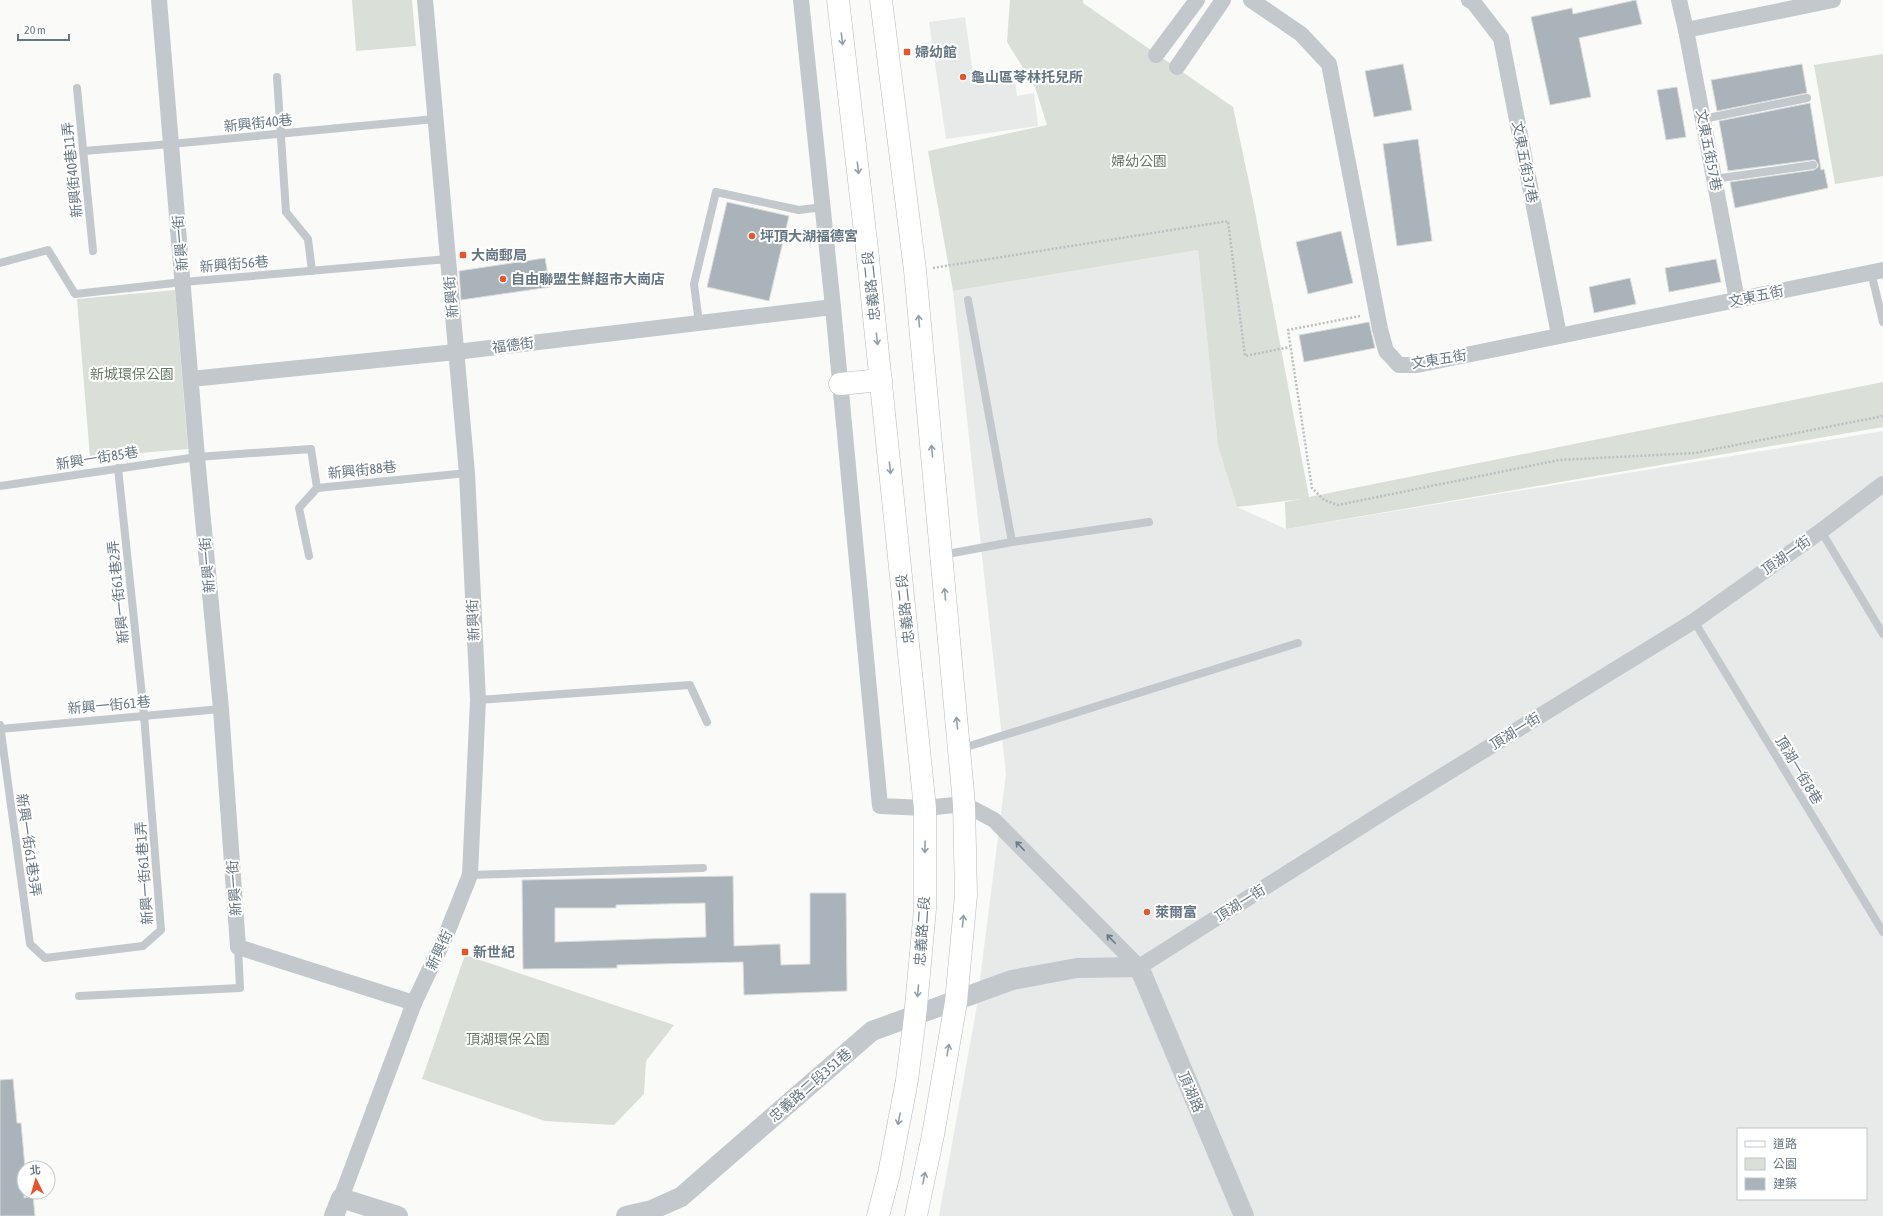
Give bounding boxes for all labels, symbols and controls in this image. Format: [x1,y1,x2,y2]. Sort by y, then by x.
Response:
scale bar [18,16,69,42]
text: 20 m [24,23,46,37]
one-way arrow [838,32,846,45]
place label: 婦幼館 [915,44,957,60]
marker: 婦幼館 [902,47,912,57]
place label: 龜山區苓林托兒所 [971,69,1083,85]
marker: 龜山區苓林托兒所 [958,72,968,82]
street label: 文東五街57巷 [1693,108,1725,192]
street label: 新興街40巷 [223,111,293,135]
street label: 文東五街37巷 [1509,120,1541,204]
street label: 新興街40巷11弄 [59,121,85,219]
park label: 婦幼公園 [1111,153,1167,169]
one-way arrow [854,161,861,174]
street label: 新興一街 [170,214,190,272]
place label: 坪頂大湖福德宮 [760,228,858,244]
marker: 坪頂大湖福德宮 [747,231,757,241]
place label: 大崗郵局 [471,247,527,263]
marker: 大崗郵局 [458,250,468,260]
street label: 忠義路二段 [859,250,883,322]
street label: 新興街56巷 [199,253,269,275]
place label: 自由聯盟生鮮超市大崗店 [511,271,665,287]
marker: 自由聯盟生鮮超市大崗店 [498,274,508,284]
street label: 新興街 [441,275,461,319]
street label: 文東五街 [1727,282,1785,310]
one-way arrow [916,315,923,328]
one-way arrow [873,332,880,345]
street label: 福德街 [491,335,535,355]
street label: 文東五街 [1410,347,1468,371]
park label: 新城環保公園 [90,366,174,382]
street label: 新興一街85巷 [55,444,139,472]
one-way arrow [928,445,935,458]
street label: 新興街88巷 [327,458,397,482]
one-way arrow [886,461,894,474]
street label: 頂湖一街 [1758,532,1814,578]
street label: 新興一街 [197,536,217,594]
street label: 新興一街61巷2弄 [105,540,131,644]
street label: 忠義路二段 [893,573,917,645]
one-way arrow [941,588,949,601]
street label: 新興街 [464,599,482,641]
street label: 新興一街61巷 [67,693,151,717]
street label: 頂湖一街 [1487,709,1543,753]
one-way arrow [953,717,961,730]
street label: 頂湖一街8巷 [1772,733,1826,807]
street label: 新興一街61巷3弄 [14,793,44,897]
street label: 新興一街61巷1弄 [132,821,156,925]
one-way arrow [921,840,929,853]
one-way arrow [1015,841,1025,851]
street label: 新興一街 [224,860,244,916]
street label: 頂湖一街 [1212,881,1268,925]
street label: 忠義路二段 [912,896,932,966]
place label: 萊爾富 [1155,904,1197,920]
marker: 萊爾富 [1142,907,1152,917]
one-way arrow [960,915,967,928]
street label: 新興街 [423,928,455,972]
one-way arrow [1106,934,1116,944]
place label: 新世紀 [473,944,515,960]
marker: 新世紀 [460,947,470,957]
one-way arrow [914,984,921,997]
park label: 頂湖環保公園 [466,1031,550,1047]
one-way arrow [944,1044,952,1057]
street label: 忠義路二段351巷 [766,1045,854,1125]
street label: 頂湖路 [1175,1070,1207,1114]
one-way arrow [895,1112,903,1125]
legend [1737,1128,1867,1200]
text: 道路 [1773,1137,1797,1151]
text: 公園 [1773,1157,1797,1171]
north arrow [16,1160,56,1200]
text: 北 [29,1164,41,1176]
one-way arrow [920,1172,928,1185]
text: 建築 [1773,1177,1797,1191]

